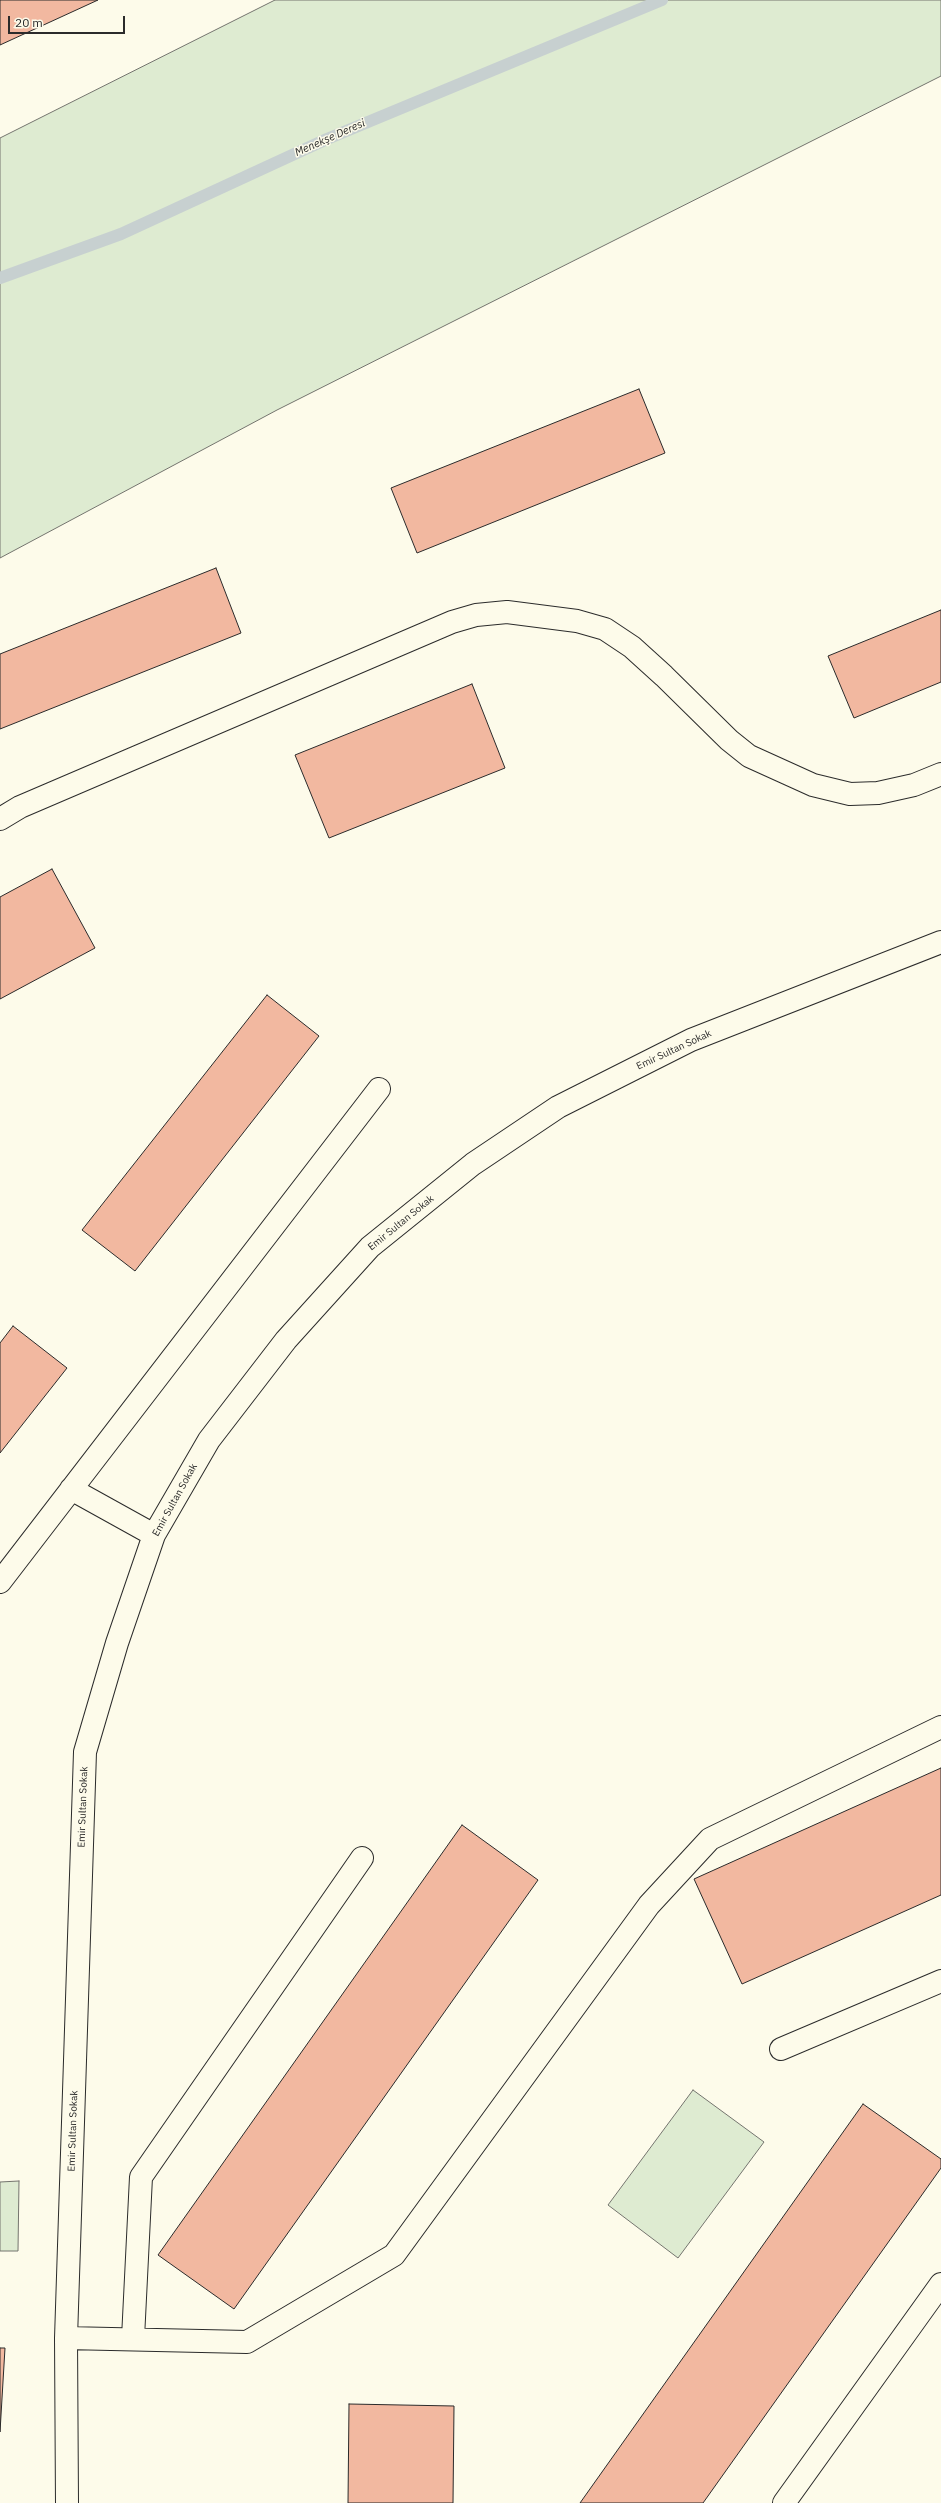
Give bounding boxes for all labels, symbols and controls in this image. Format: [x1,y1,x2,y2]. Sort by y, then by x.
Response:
scale bar [10,8,127,34]
text: 20 m [15,15,43,30]
water label: Menekşe Deresi [293,117,367,159]
street label: Emir Sultan Sokak [635,1027,713,1073]
street label: Emir Sultan Sokak [366,1193,436,1253]
street label: Emir Sultan Sokak [150,1462,200,1538]
street label: Emir Sultan Sokak [76,1766,90,1848]
street label: Emir Sultan Sokak [66,2090,80,2172]

